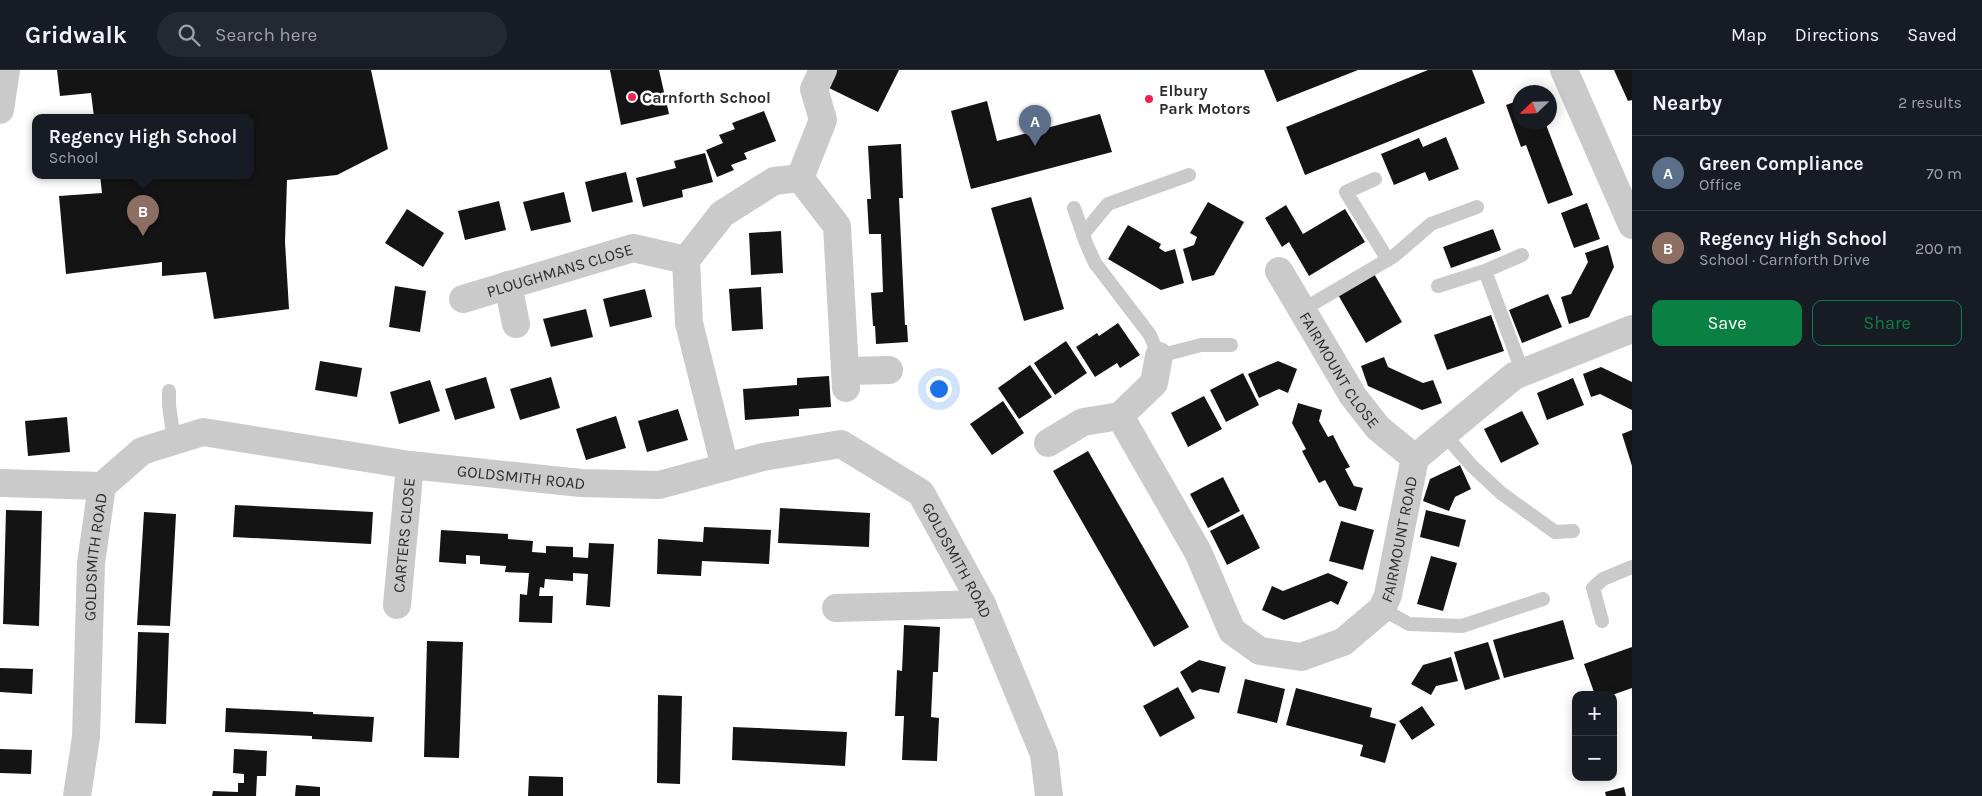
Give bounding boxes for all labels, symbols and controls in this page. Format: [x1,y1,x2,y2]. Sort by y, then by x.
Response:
search box [157,12,507,57]
text: Gridwalk [25,21,127,49]
icon: search [175,21,203,49]
text: Search here [215,24,317,46]
text: Map [1731,24,1767,46]
text: Directions [1795,24,1879,46]
text: Saved [1907,24,1957,46]
place label: Elbury Park Motors [1159,81,1251,118]
north arrow [1512,85,1557,130]
place label: Carnforth School [642,88,771,107]
marker: Carnforth School [626,91,638,103]
text: Nearby [1652,91,1722,115]
marker: Elbury Park Motors [1143,93,1155,105]
text: 2 results [1898,93,1962,112]
pin: A [1019,105,1051,146]
popup [32,114,254,179]
text: Regency High School [49,126,237,148]
text: School [49,148,98,167]
text: Green Compliance [1699,153,1864,175]
text: A [1663,164,1673,183]
text: 70 m [1926,164,1962,183]
text: Office [1699,175,1742,194]
pin: B [127,195,159,236]
text: Regency High School [1699,228,1887,250]
text: B [1663,239,1673,258]
text: 200 m [1915,239,1962,258]
street label: PLOUGHMANS CLOSE [485,240,635,301]
text: School · Carnforth Drive [1699,250,1870,269]
button: Save [1652,300,1802,346]
button: Share [1812,300,1962,346]
street label: FAIRMOUNT CLOSE [1295,308,1383,432]
your location [926,376,952,402]
street label: GOLDSMITH ROAD [456,461,586,493]
street label: FAIRMOUNT ROAD [1377,474,1421,605]
street label: CARTERS CLOSE [389,477,419,594]
street label: GOLDSMITH ROAD [80,492,111,621]
street label: GOLDSMITH ROAD [918,499,996,621]
map controls [1572,691,1617,781]
button: + [1572,691,1617,736]
button: − [1572,736,1617,781]

